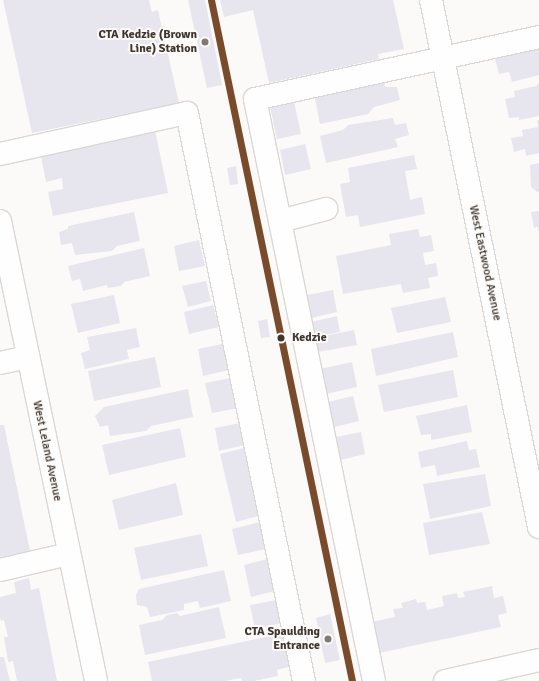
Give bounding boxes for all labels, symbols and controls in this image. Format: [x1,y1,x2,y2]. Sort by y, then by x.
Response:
place label: CTA Kedzie (Brown Line) Station [98,28,197,56]
marker: CTA Kedzie (Brown Line) Station [200,37,210,47]
street label: West Eastwood Avenue [466,204,504,322]
marker: Kedzie [274,331,288,345]
place label: Kedzie [292,331,327,345]
street label: West Leland Avenue [29,399,65,503]
place label: CTA Spaulding Entrance [244,625,320,653]
marker: CTA Spaulding Entrance [323,634,333,644]

